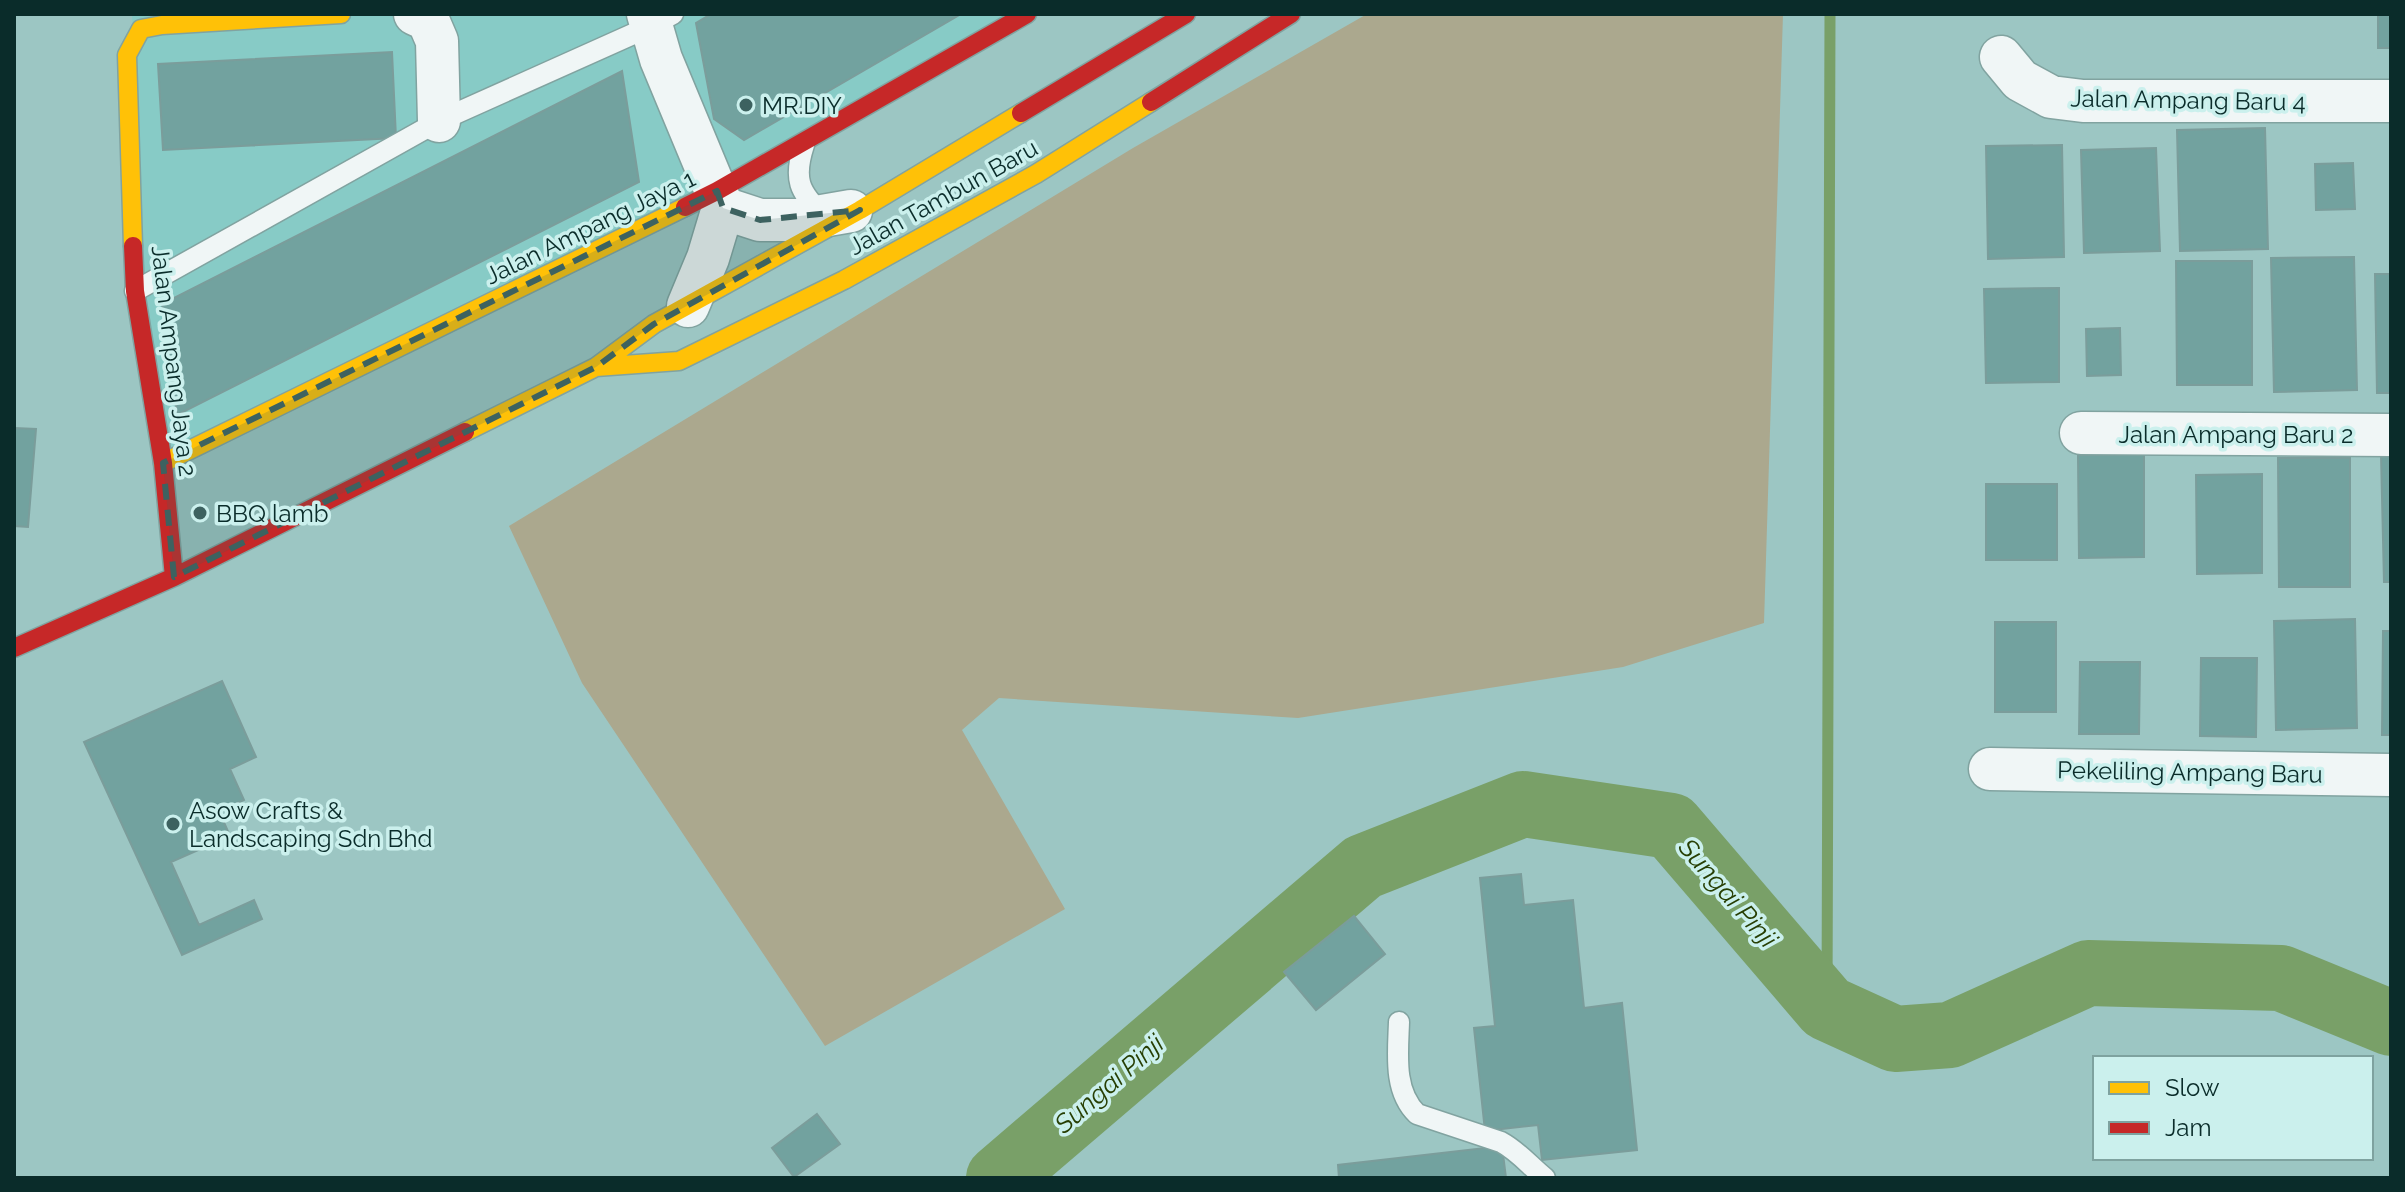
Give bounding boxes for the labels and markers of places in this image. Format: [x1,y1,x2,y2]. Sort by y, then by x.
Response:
place label: MR.DIY [762,91,842,120]
marker: MR.DIY [737,96,755,114]
place label: BBQ lamb [216,499,329,528]
marker: BBQ lamb [191,504,209,522]
place label: Asow Crafts & Landscaping Sdn Bhd [189,796,432,853]
marker: Asow Crafts & Landscaping Sdn Bhd [164,815,182,833]

